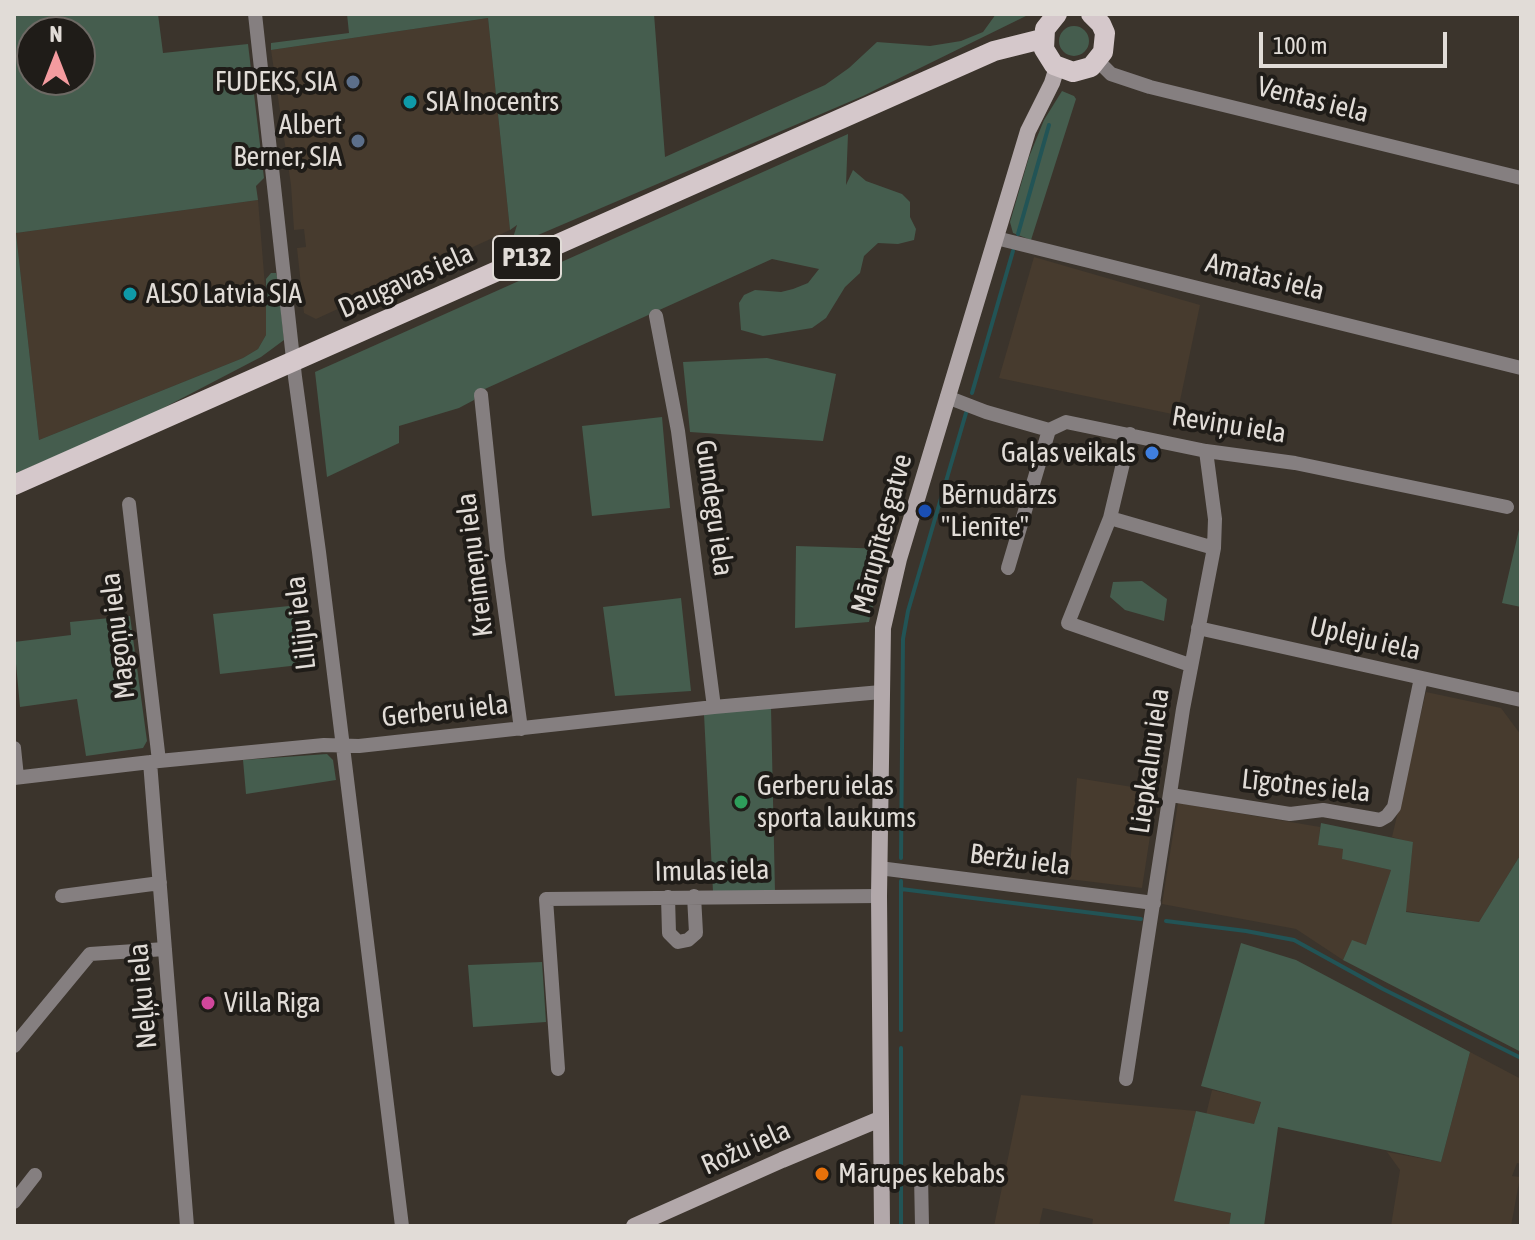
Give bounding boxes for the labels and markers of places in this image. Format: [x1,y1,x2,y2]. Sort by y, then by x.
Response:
place label: FUDEKS, SIA [215,65,337,99]
marker: FUDEKS, SIA [344,73,362,91]
place label: SIA Inocentrs [426,85,559,119]
marker: SIA Inocentrs [401,93,419,111]
place label: Albert Berner, SIA [233,108,342,174]
marker: Albert Berner, SIA [349,132,367,150]
place label: ALSO Latvia SIA [146,277,302,311]
marker: ALSO Latvia SIA [121,285,139,303]
place label: Gaļas veikals [1001,436,1136,470]
marker: Gaļas veikals [1143,444,1161,462]
place label: Bērnudārzs "Lienīte" [941,478,1057,544]
marker: Bērnudārzs "Lienīte" [916,502,934,520]
place label: Gerberu ielas sporta laukums [757,769,916,835]
marker: Gerberu ielas sporta laukums [732,793,750,811]
place label: Villa Riga [224,986,321,1020]
marker: Villa Riga [199,994,217,1012]
place label: Mārupes kebabs [838,1157,1005,1191]
marker: Mārupes kebabs [813,1165,831,1183]

